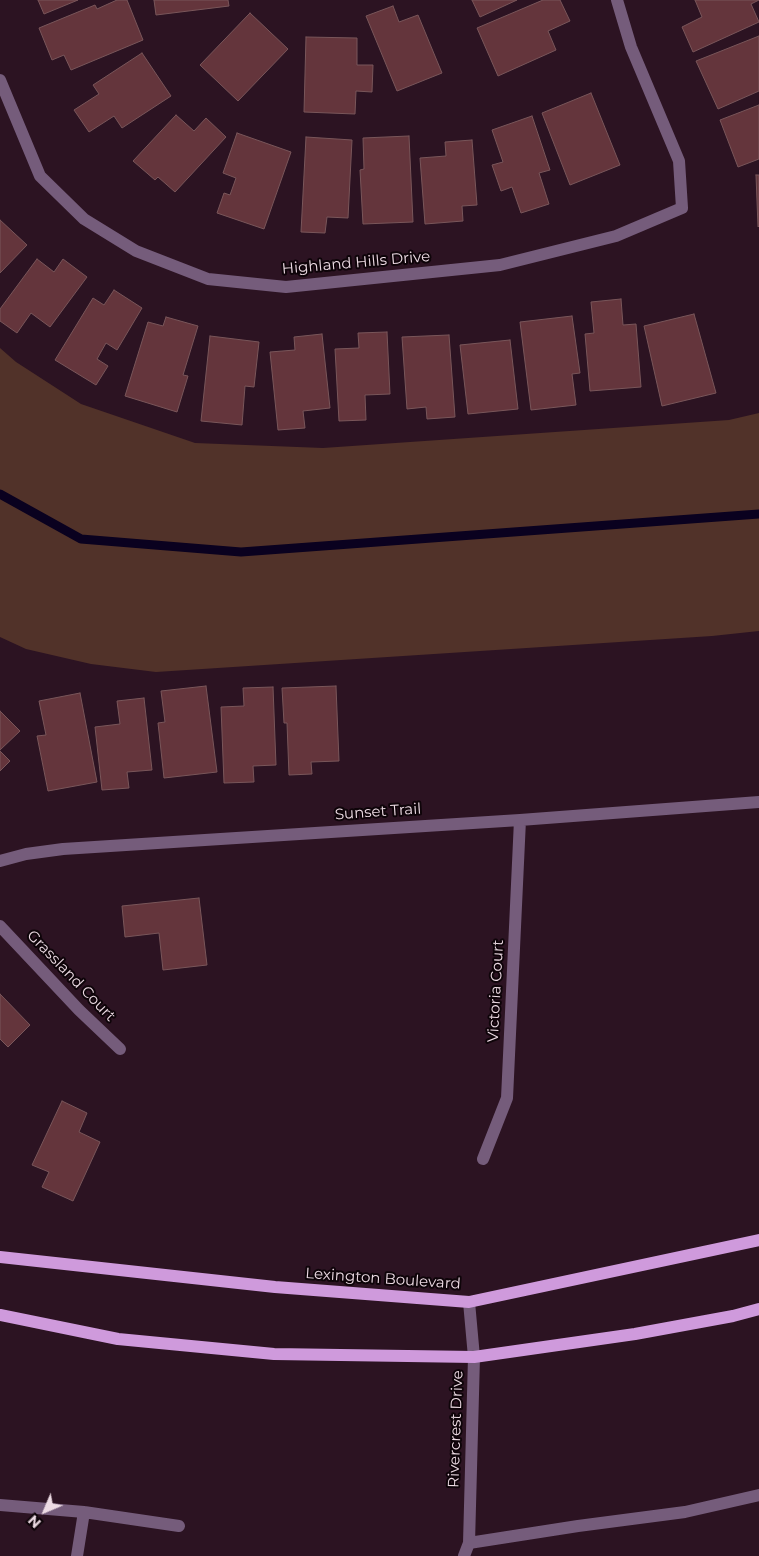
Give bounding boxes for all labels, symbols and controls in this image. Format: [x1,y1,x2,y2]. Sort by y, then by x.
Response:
street label: Highland Hills Drive [281,248,431,278]
street label: Sunset Trail [334,800,422,824]
street label: Grassland Court [23,927,119,1025]
street label: Victoria Court [484,939,508,1043]
street label: Lexington Boulevard [305,1265,461,1293]
street label: Rivercrest Drive [445,1370,467,1488]
north arrow [20,1486,70,1536]
text: N [24,1511,45,1532]

